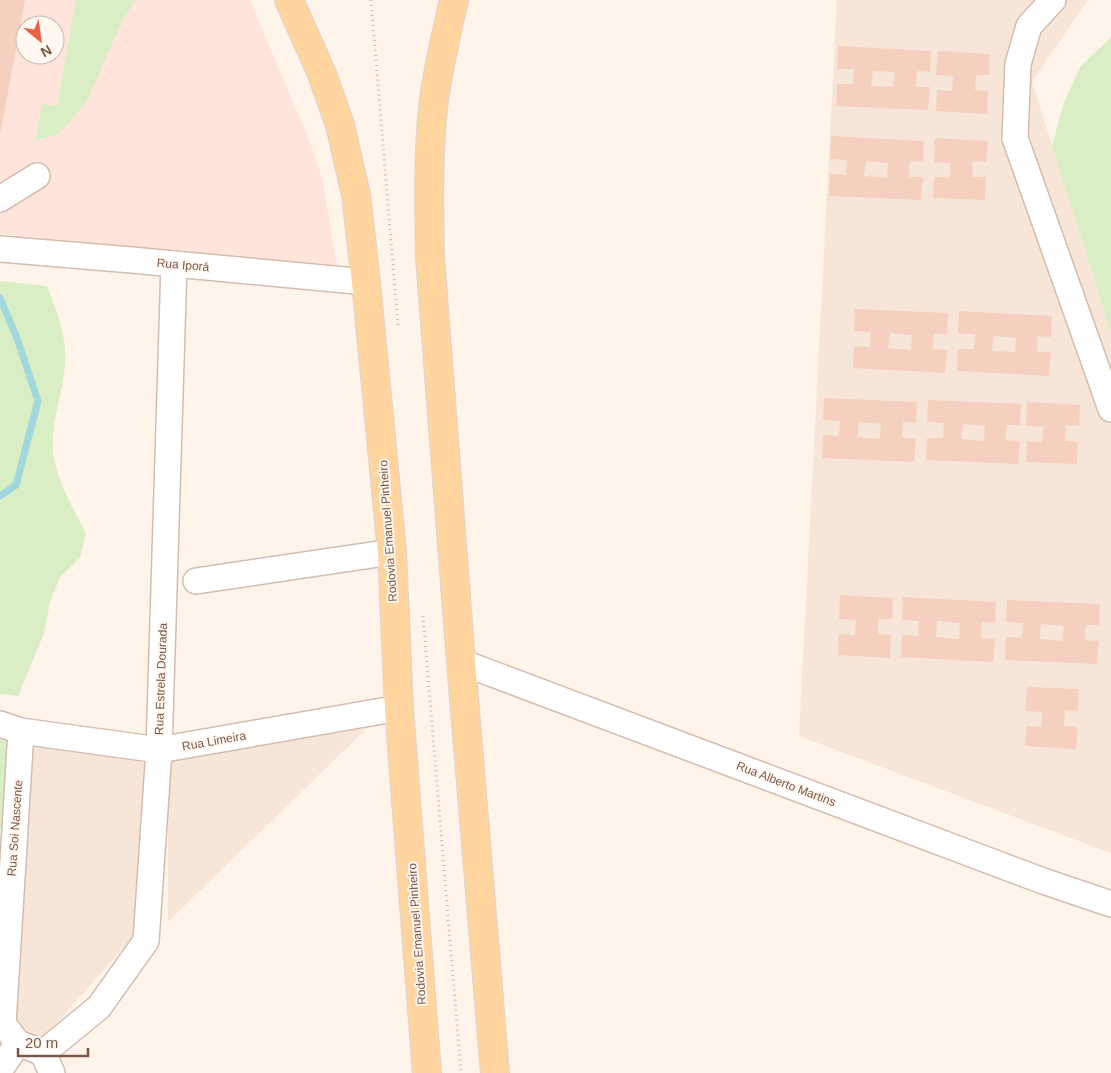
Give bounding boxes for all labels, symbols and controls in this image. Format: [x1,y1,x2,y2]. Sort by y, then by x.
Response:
north arrow [15,15,65,65]
text: N [38,42,55,61]
street label: Rua Iporá [156,256,210,274]
street label: Rodovia Emanuel Pinheiro [376,459,400,602]
street label: Rua Estrela Dourada [152,622,170,735]
street label: Rua Limeira [181,728,247,754]
street label: Rua Alberto Martins [734,759,838,809]
street label: Rua Soi Nascente [5,779,25,877]
street label: Rodovia Emanuel Pinheiro [405,862,429,1005]
scale bar [18,1026,88,1058]
text: 20 m [25,1034,58,1051]

